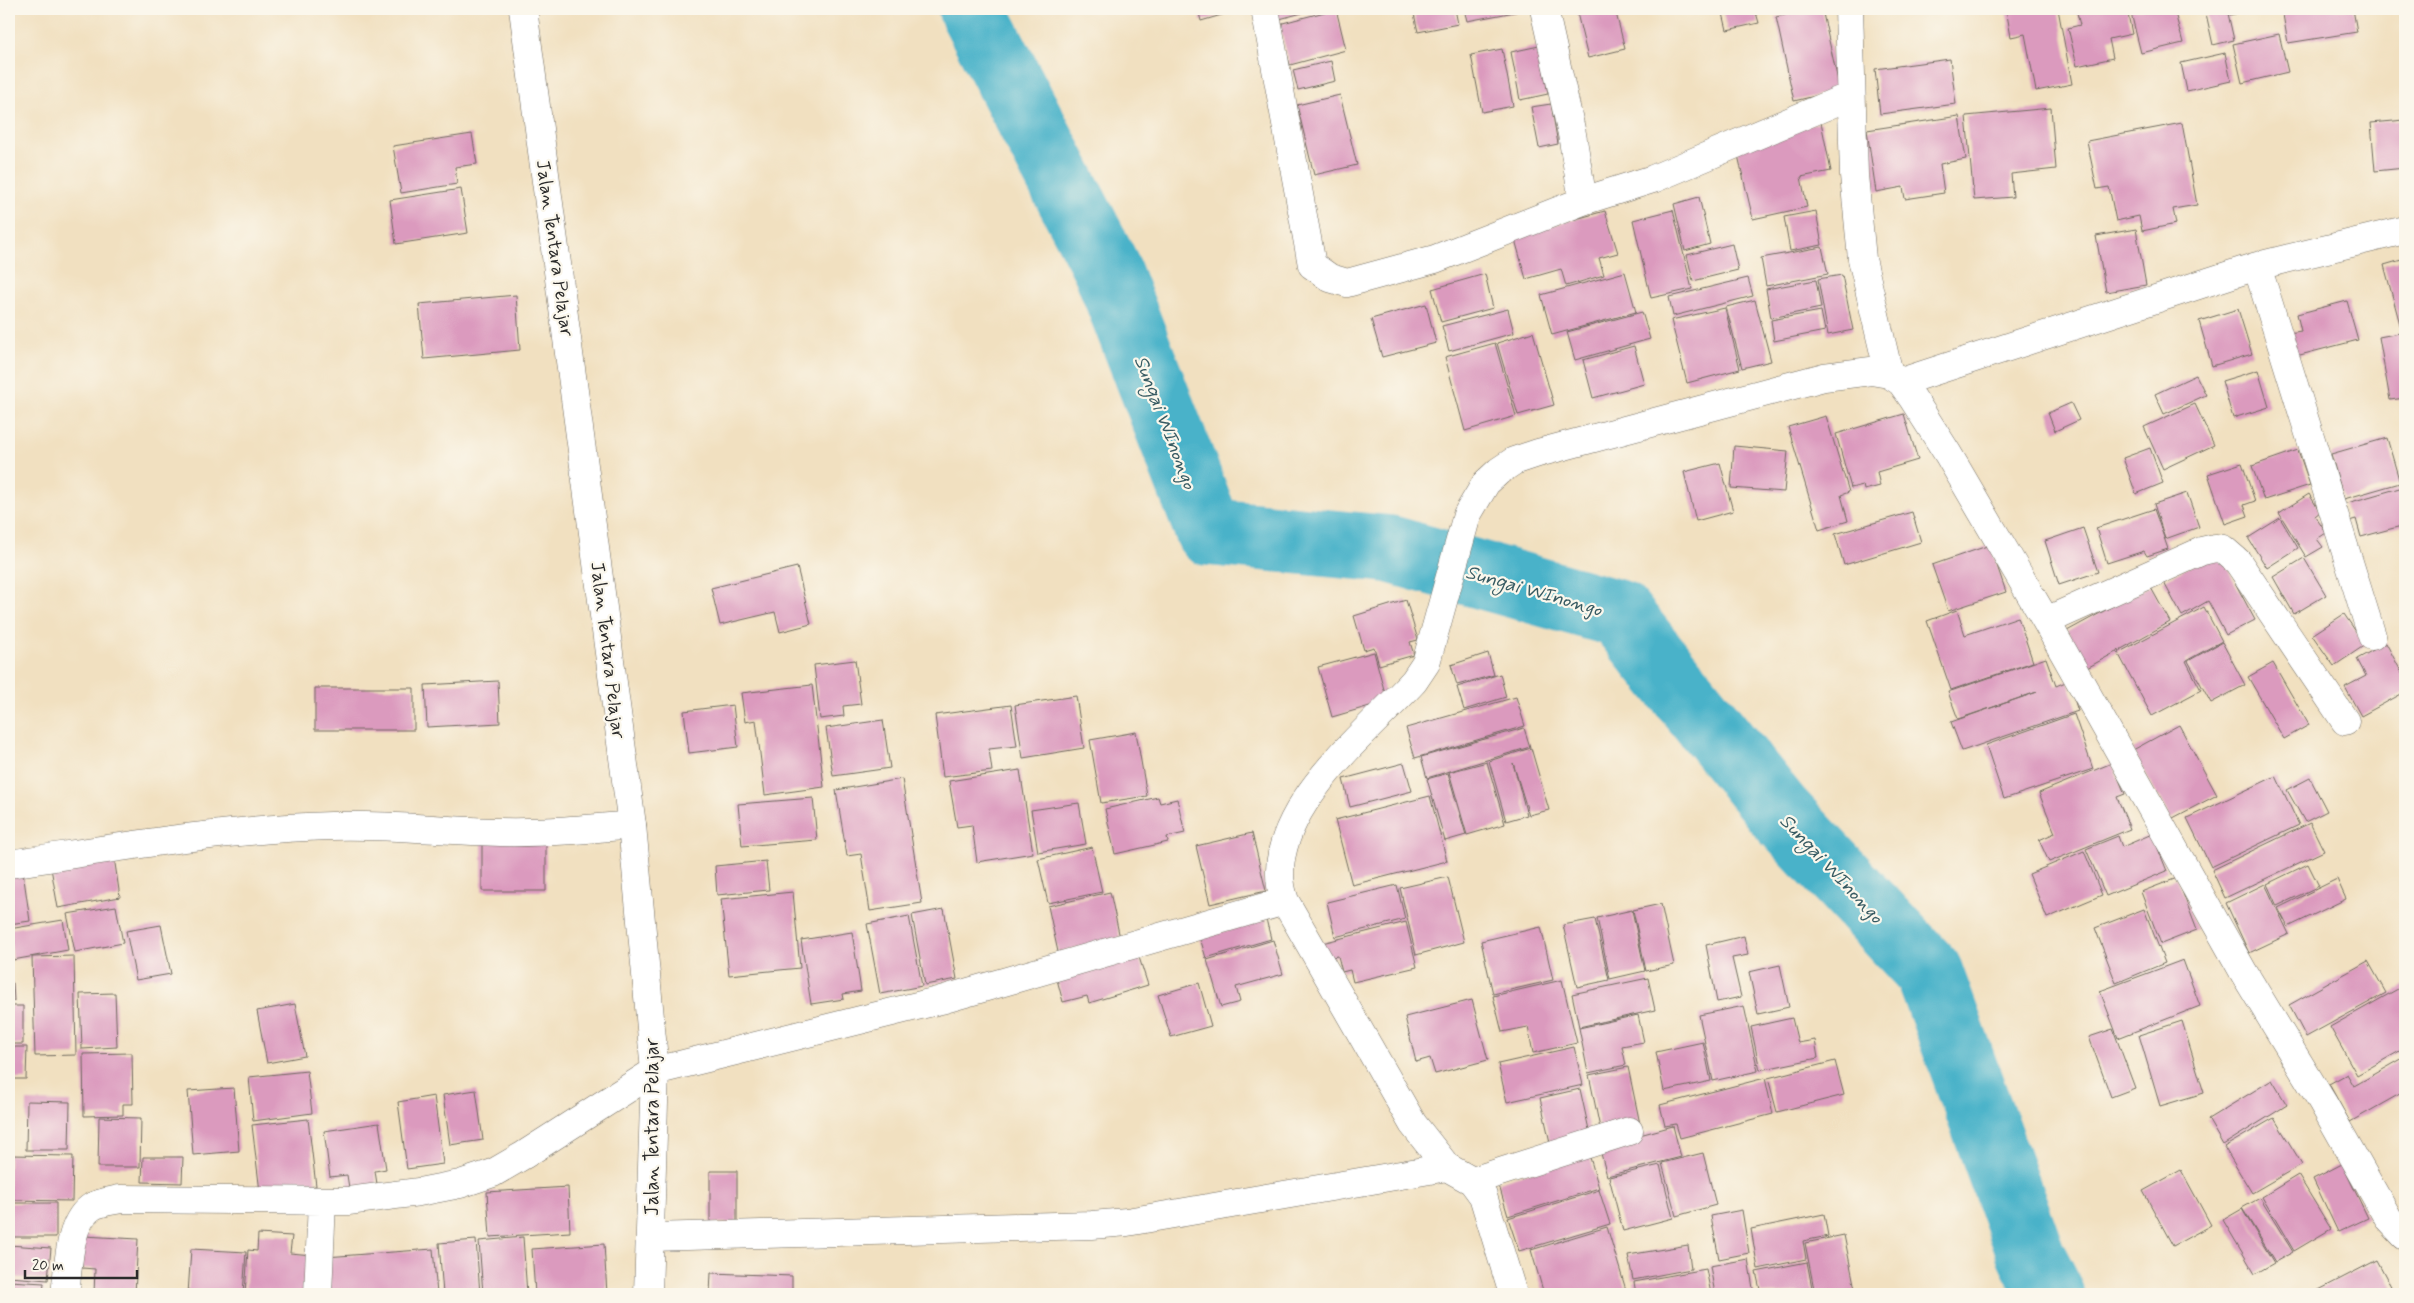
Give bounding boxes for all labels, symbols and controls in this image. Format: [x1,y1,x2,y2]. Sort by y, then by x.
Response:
street label: Jalan Tentara Pelajar [530,158,579,338]
water label: Sungai WInongo [1125,352,1203,495]
water label: Sungai WInongo [1462,559,1606,626]
street label: Jalan Tentara Pelajar [584,560,631,740]
water label: Sungai WInongo [1772,808,1890,932]
street label: Jalan Tentara Pelajar [640,1038,665,1216]
scale bar [25,1248,138,1280]
text: 20 m [32,1256,64,1276]

